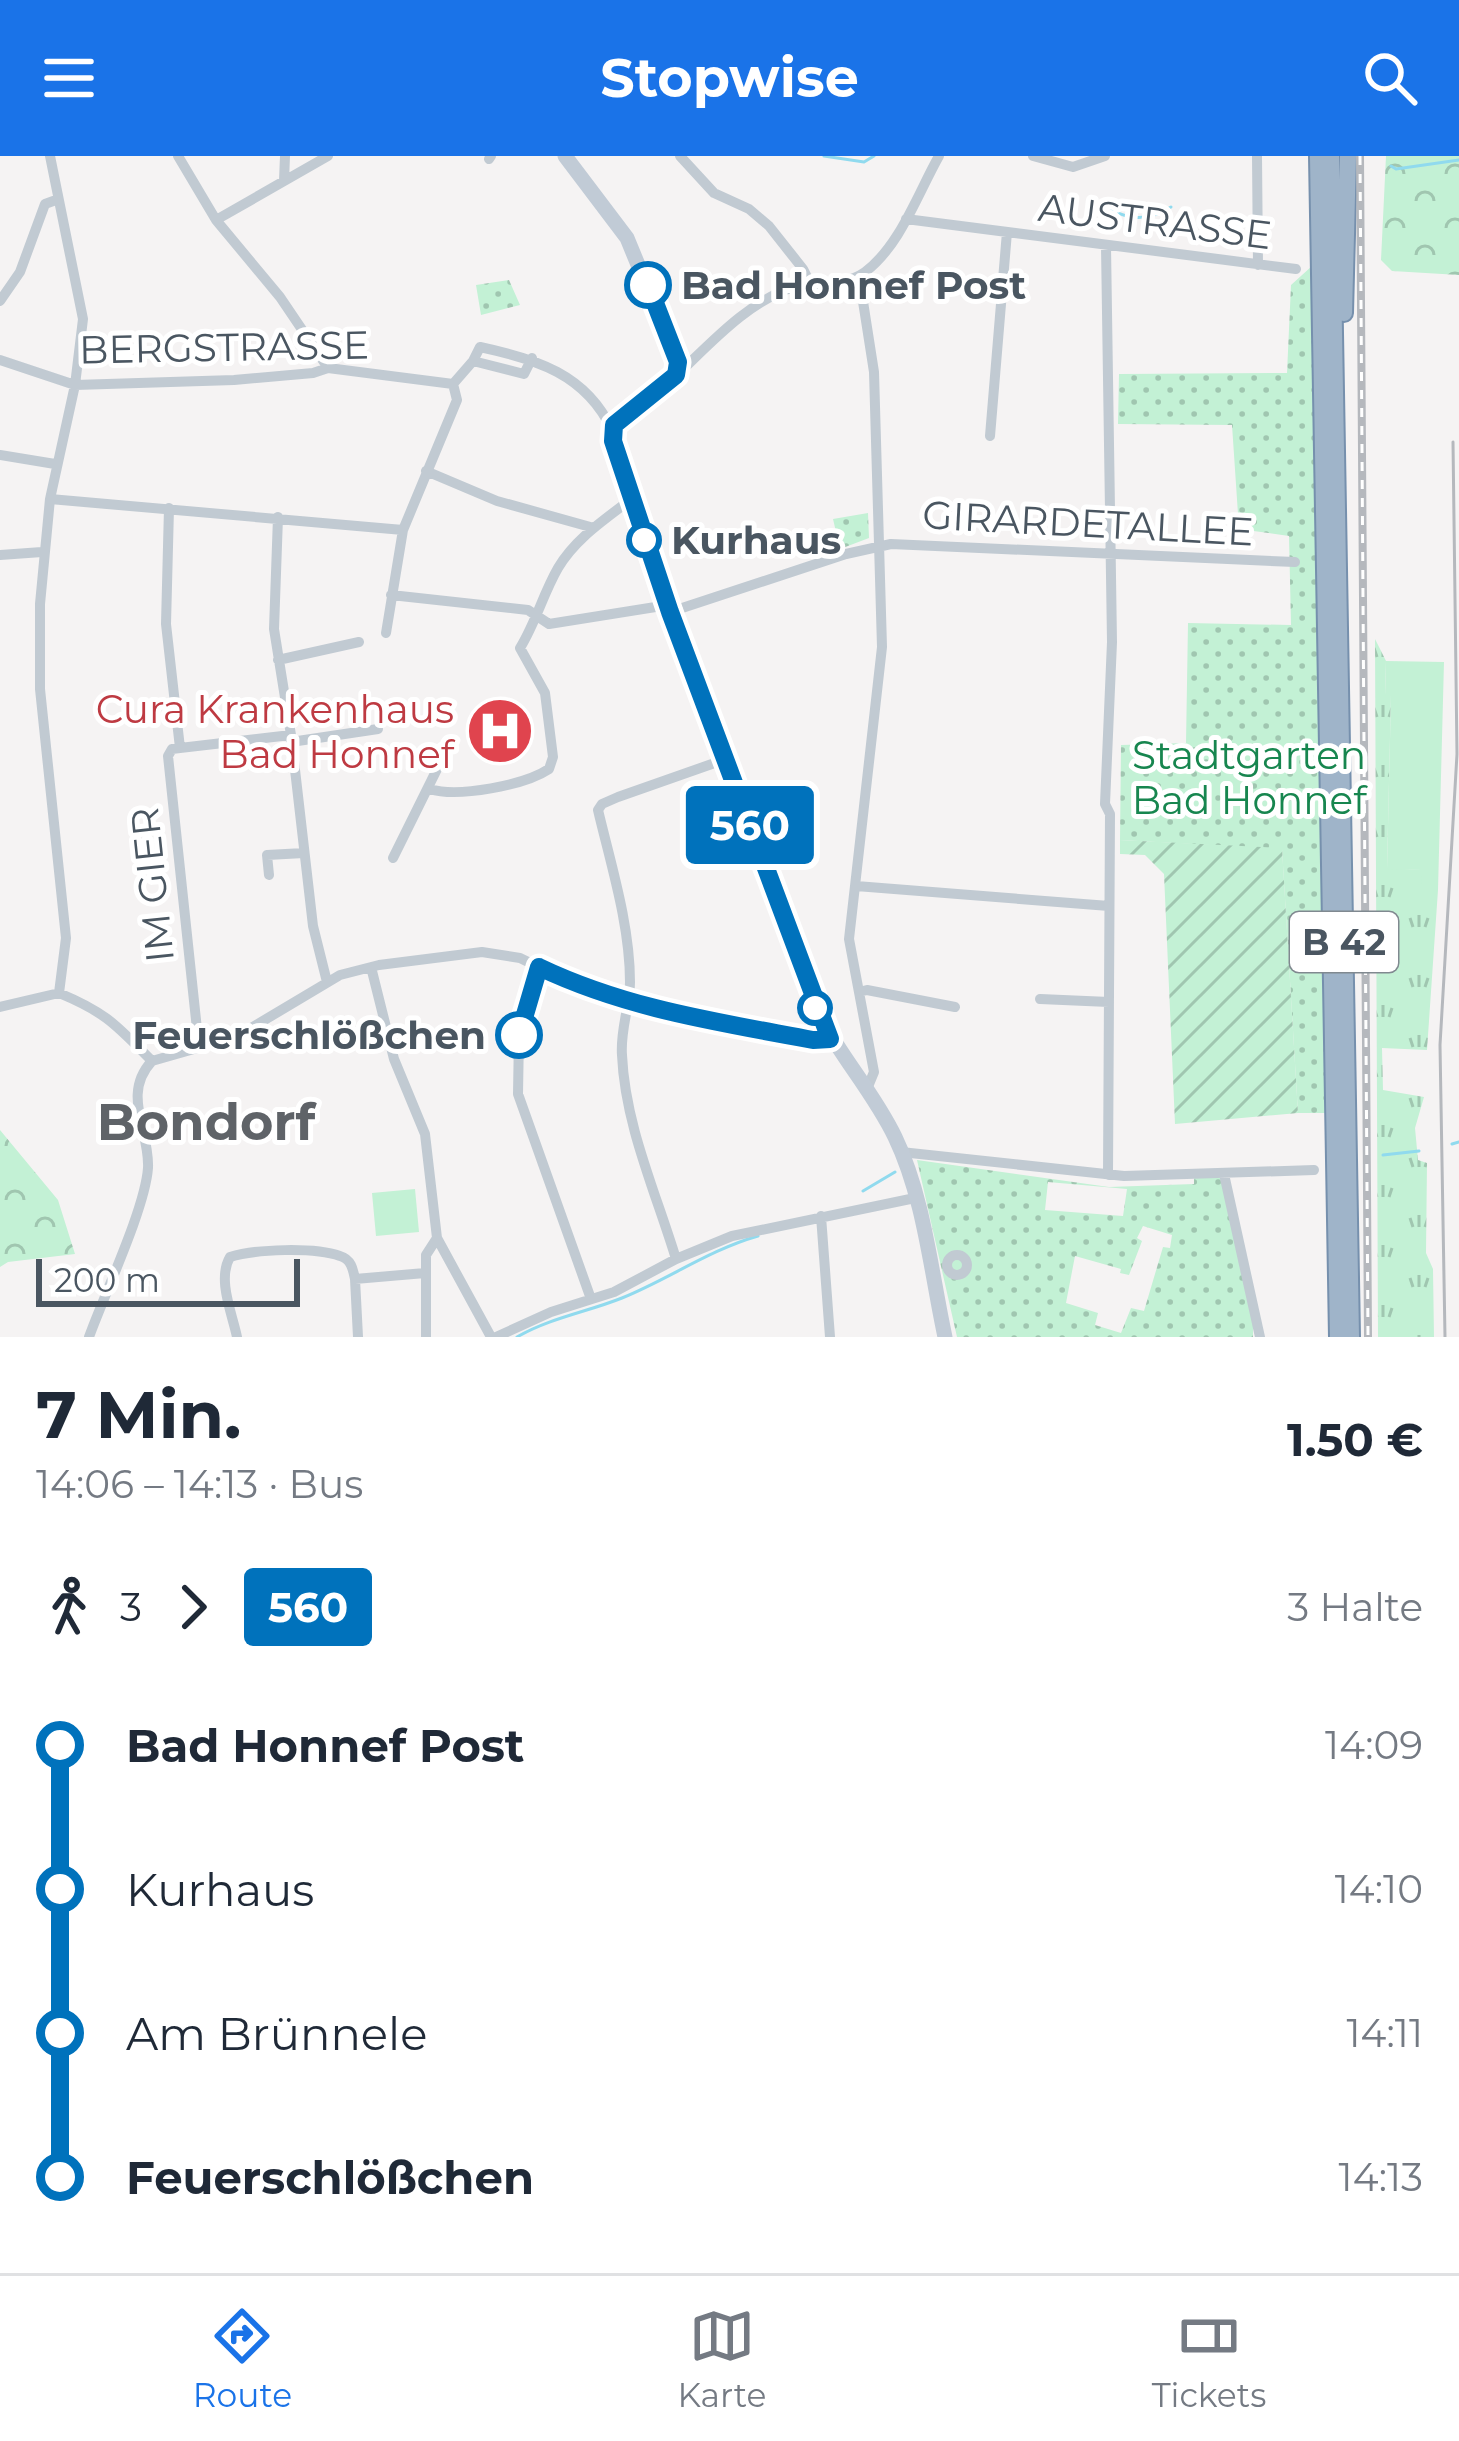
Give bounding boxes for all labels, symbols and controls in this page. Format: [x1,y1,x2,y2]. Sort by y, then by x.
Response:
icon: menu [36,45,102,111]
text: Stopwise [600,45,859,111]
icon: search [1357,45,1423,111]
street label: AUSTRASSE [1036,183,1274,259]
place label: Bad Honnef Post [681,261,1026,309]
marker: Bad Honnef Post [626,263,670,307]
street label: BERGSTRASSE [79,320,369,374]
street label: GIRARDETALLEE [921,490,1255,556]
place label: Kurhaus [671,516,841,564]
marker: Kurhaus [628,524,660,556]
place label: Cura Krankenhaus Bad Honnef [96,685,456,778]
hospital icon: Cura Krankenhaus Bad Honnef [465,696,535,766]
park label: Stadtgarten Bad Honnef [1132,731,1368,824]
line badge: 560 [681,786,819,864]
text: 560 [710,799,790,851]
street label: IM GIER [120,805,184,965]
road number: B 42 [1290,912,1398,972]
unlabelled marker [799,992,831,1024]
place label: Feuerschlößchen [132,1011,486,1059]
marker: Feuerschlößchen [497,1013,541,1057]
district label: Bondorf [97,1091,317,1153]
scale bar [36,1253,300,1306]
text: 200 m [54,1260,160,1300]
text: 7 Min. [36,1374,241,1455]
text: 1.50 € [1287,1412,1423,1467]
text: 14:06 – 14:13 · Bus [36,1460,363,1508]
icon: walk [36,1574,102,1640]
icon: forward [160,1574,226,1640]
text: 560 [268,1581,348,1633]
text: 3 [120,1583,142,1631]
text: 3 Halte [1287,1583,1423,1631]
text: Bad Honnef Post [126,1718,524,1773]
text: 14:09 [1325,1721,1423,1769]
text: Kurhaus [126,1862,314,1917]
text: 14:10 [1335,1865,1423,1913]
text: Am Brünnele [126,2006,427,2061]
text: 14:11 [1346,2009,1423,2057]
text: Feuerschlößchen [126,2150,534,2205]
text: 14:13 [1339,2153,1423,2201]
tab: Route [193,2303,292,2415]
tab: Karte [677,2303,766,2415]
tab: Tickets [1152,2303,1266,2415]

